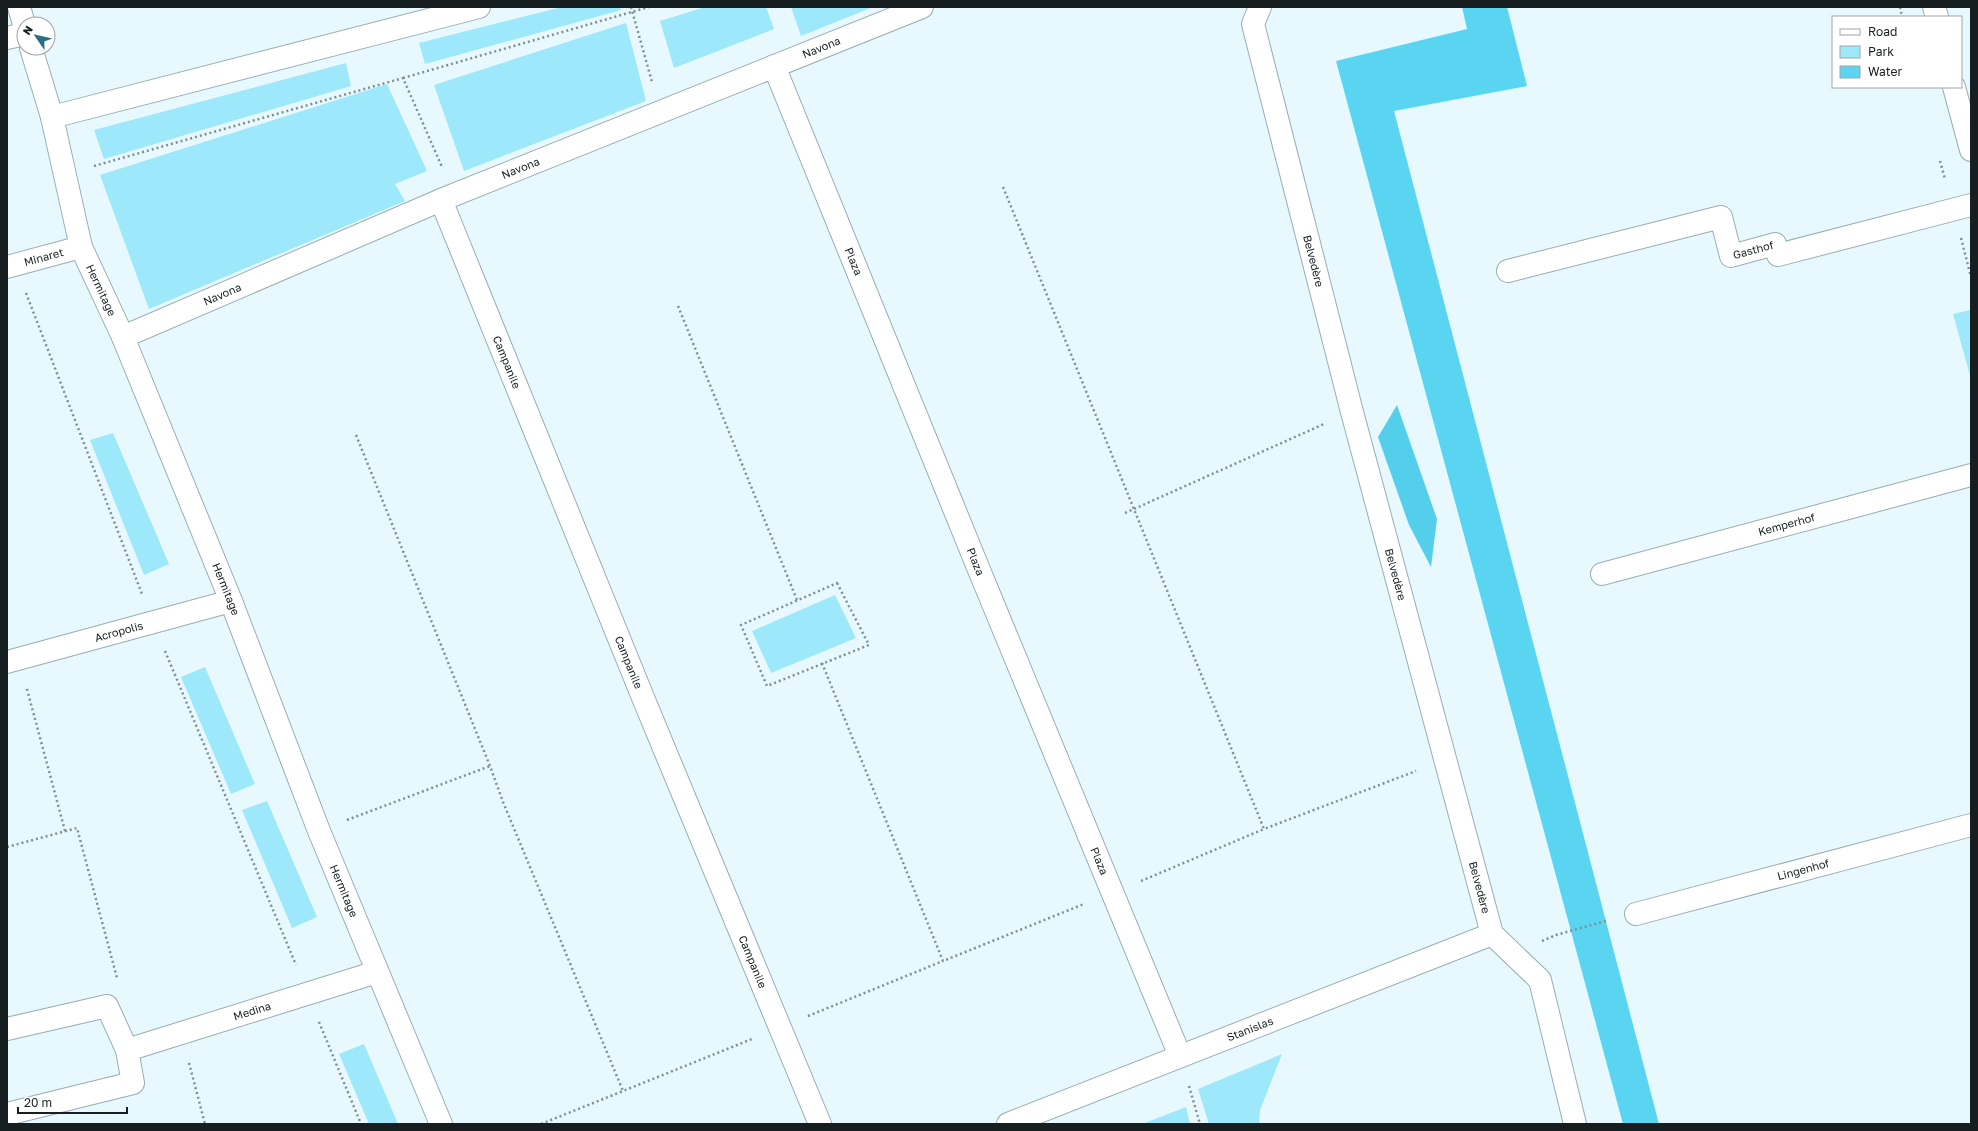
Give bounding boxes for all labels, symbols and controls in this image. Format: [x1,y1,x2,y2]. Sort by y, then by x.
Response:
north arrow [16,16,56,56]
legend [1832,16,1962,88]
text: N [20,23,35,37]
text: Road [1868,24,1897,39]
street label: Navona [800,33,842,60]
text: Park [1868,44,1894,59]
text: Water [1868,64,1902,79]
street label: Navona [499,154,541,181]
street label: Belvedère [1301,234,1327,288]
street label: Gasthof [1731,238,1775,261]
street label: Minaret [22,245,65,268]
street label: Plaza [843,245,865,277]
street label: Hermitage [84,262,119,318]
street label: Navona [201,280,243,308]
street label: Campanile [491,334,524,390]
street label: Kemperhof [1757,510,1816,538]
street label: Plaza [965,546,988,577]
street label: Belvedère [1383,547,1409,602]
street label: Hermitage [210,561,243,617]
street label: Acropolis [93,618,145,644]
street label: Campanile [613,634,646,691]
street label: Plaza [1088,845,1111,877]
street label: Lingenhof [1776,856,1830,882]
street label: Belvedère [1467,860,1493,915]
street label: Hermitage [328,863,361,919]
street label: Campanile [736,933,770,990]
street label: Medina [232,999,272,1022]
street label: Stanislas [1225,1014,1275,1043]
scale bar [18,1089,127,1115]
text: 20 m [24,1095,52,1110]

